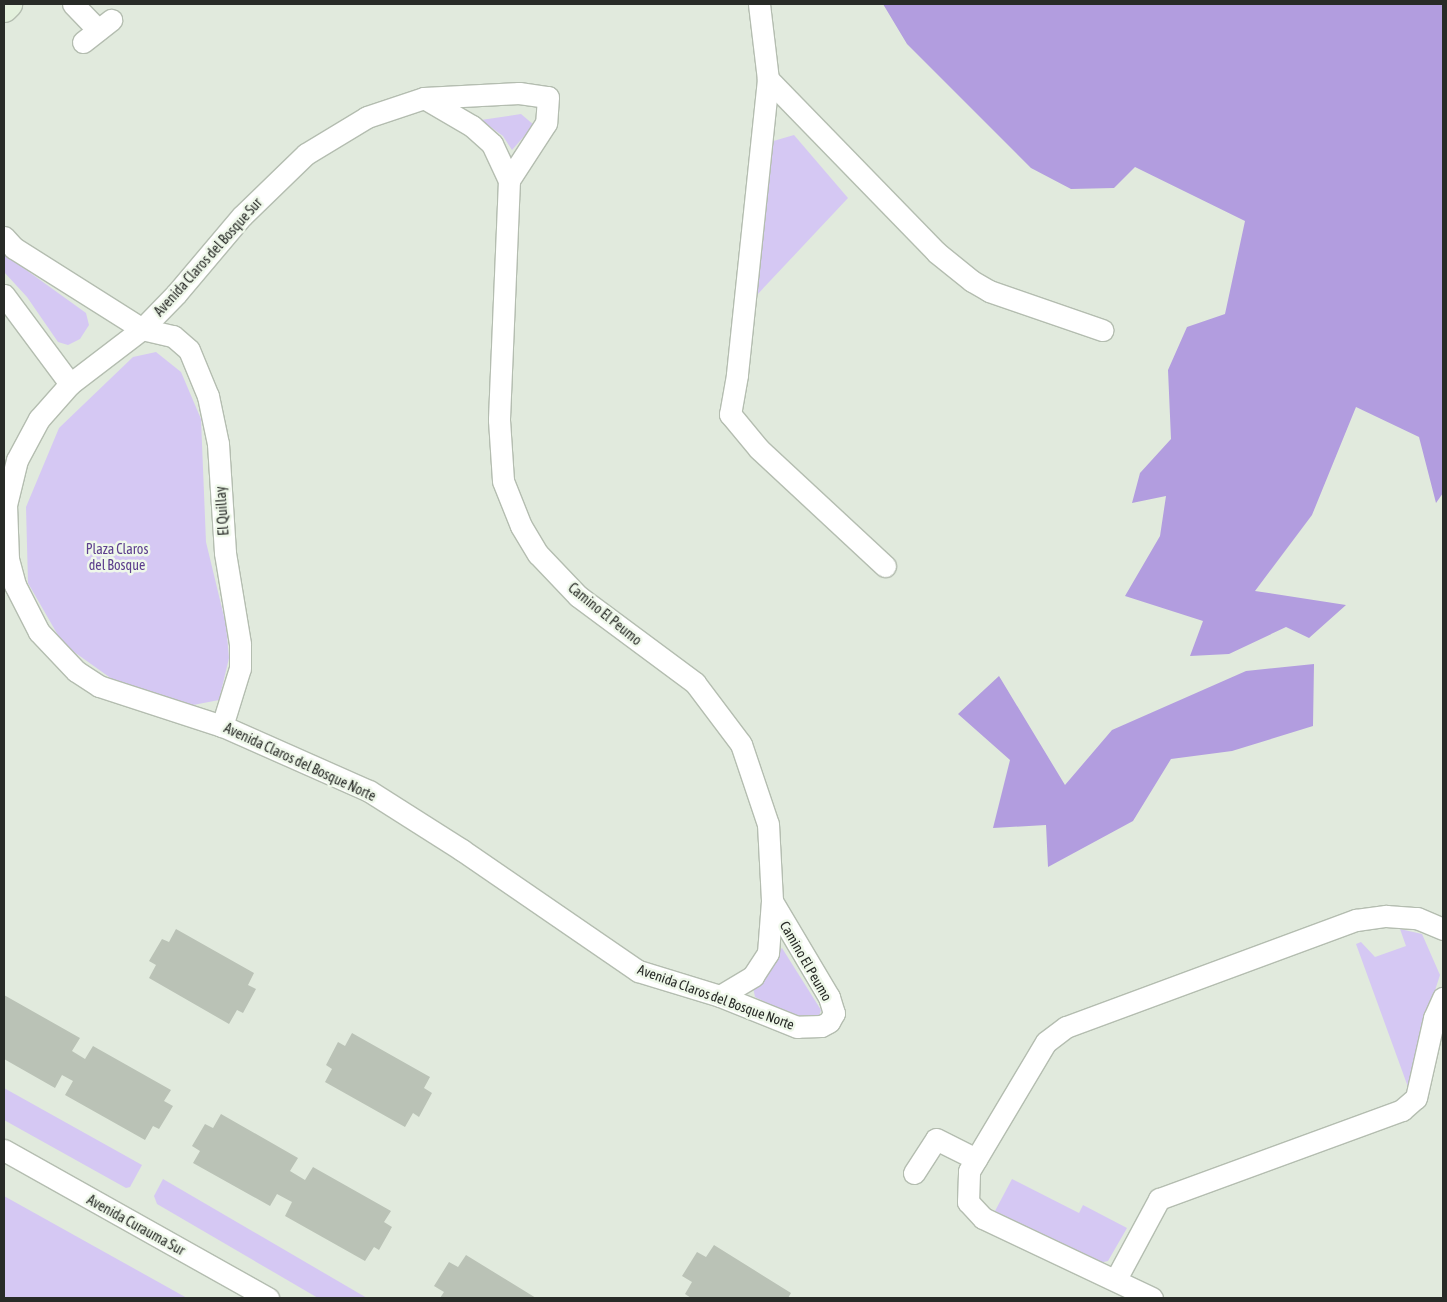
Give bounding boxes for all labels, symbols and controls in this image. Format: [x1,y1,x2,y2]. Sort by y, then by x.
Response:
street label: Avenida Claros del Bosque Sur [150,194,266,320]
street label: El Quillay [212,486,232,536]
park label: Plaza Claros del Bosque [86,541,148,574]
street label: Camino El Peumo [565,579,645,649]
street label: Avenida Claros del Bosque Norte [221,719,379,805]
street label: Camino El Peumo [776,918,836,1004]
street label: Avenida Claros del Bosque Norte [635,961,797,1033]
street label: Avenida Curauma Sur [84,1191,188,1259]

